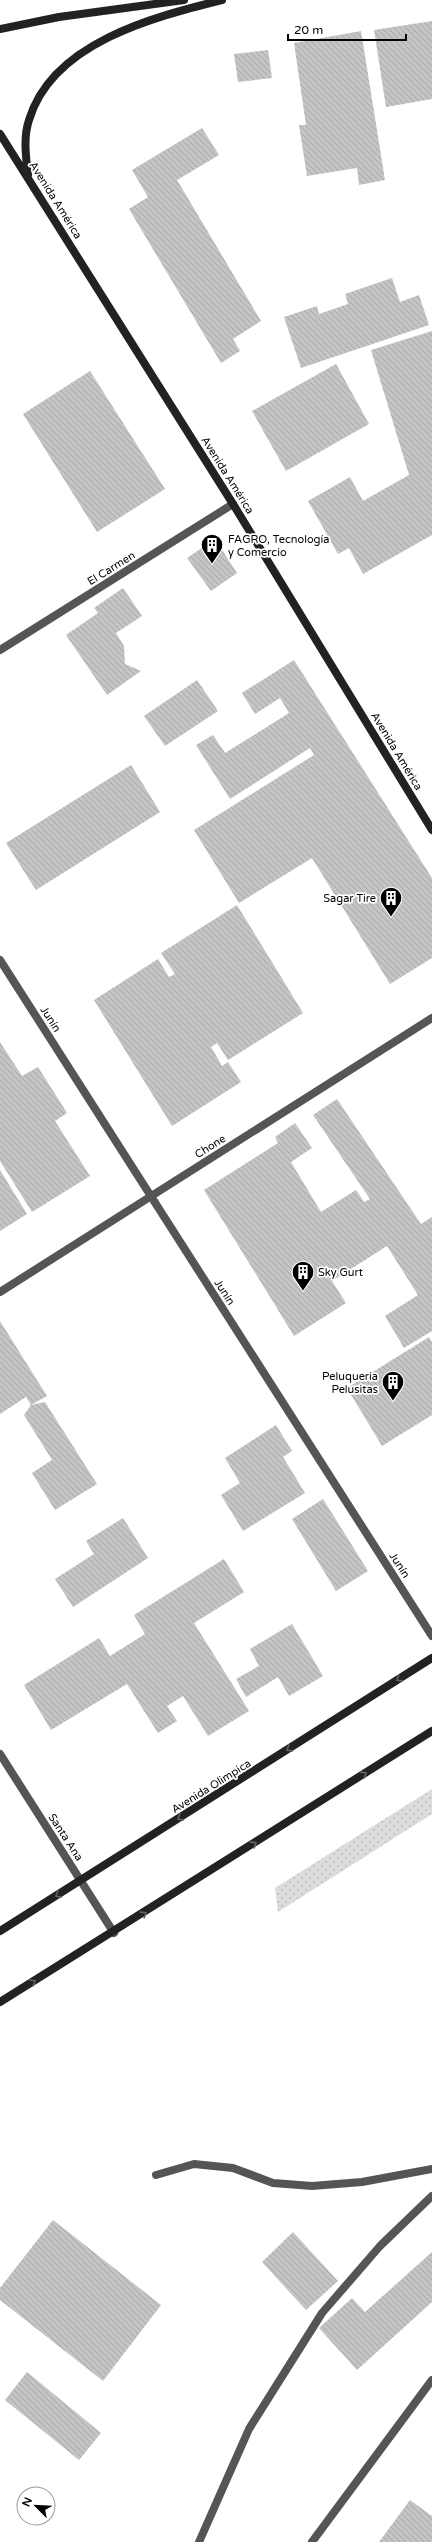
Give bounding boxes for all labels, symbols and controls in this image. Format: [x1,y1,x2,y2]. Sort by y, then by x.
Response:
scale bar [288,16,406,42]
text: 20 m [294,23,323,37]
street label: Avenida América [27,159,85,241]
street label: Avenida América [199,434,257,516]
building icon: FAGRO, Tecnología y Comercio [199,532,225,565]
place label: FAGRO, Tecnología y Comercio [228,533,329,559]
street label: El Carmen [85,549,137,588]
street label: Avenida América [368,710,425,793]
building icon: Sagar Tire [378,885,404,918]
place label: Sagar Tire [323,892,376,905]
street label: Junín [38,1004,64,1035]
street label: Chone [192,1132,228,1161]
building icon: Sky Gurt [290,1259,316,1292]
place label: Sky Gurt [318,1266,363,1279]
street label: Junín [212,1277,238,1308]
building icon: Peluqueria Pelusitas [380,1369,406,1402]
place label: Peluqueria Pelusitas [322,1370,378,1396]
street label: Junín [387,1550,413,1581]
one-way arrow [396,1674,403,1682]
one-way arrow [286,1744,293,1751]
street label: Avenida Olimpica [169,1757,253,1816]
one-way arrow [360,1772,367,1779]
street label: Santa Ana [45,1811,86,1863]
one-way arrow [177,1814,184,1821]
one-way arrow [250,1841,257,1849]
one-way arrow [55,1891,62,1898]
one-way arrow [140,1911,147,1918]
one-way arrow [29,1979,36,1986]
north arrow [16,2486,56,2526]
text: N [20,2495,35,2509]

